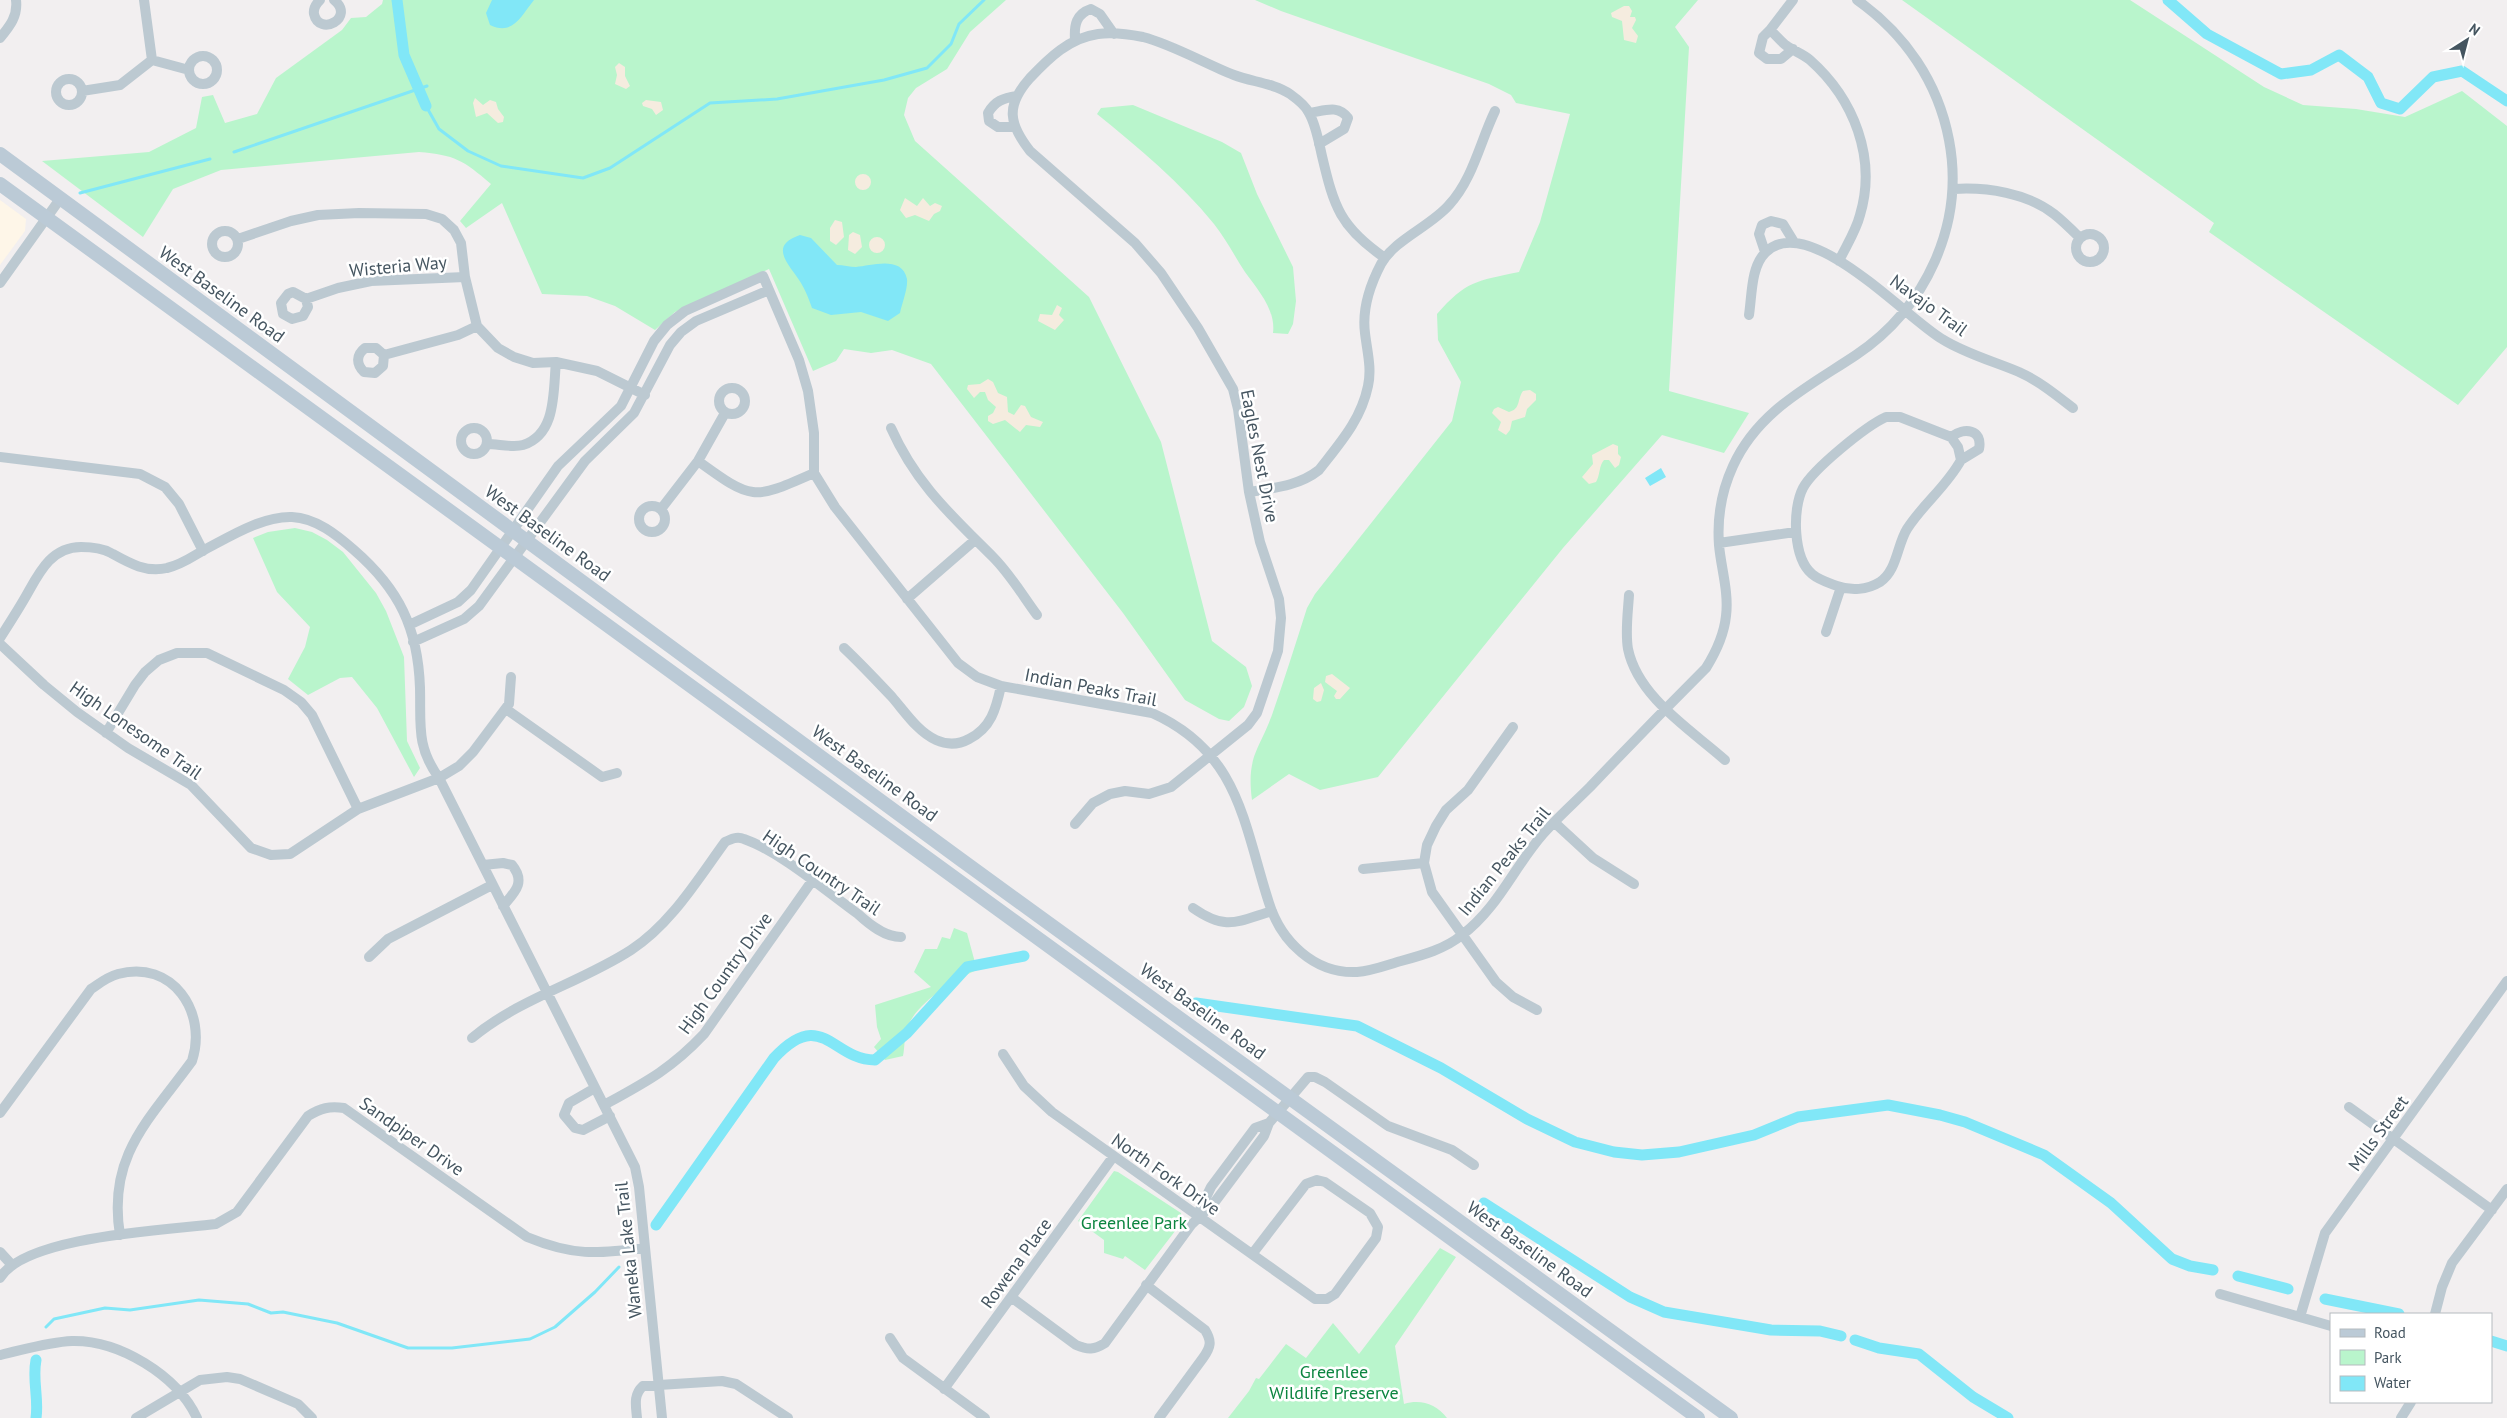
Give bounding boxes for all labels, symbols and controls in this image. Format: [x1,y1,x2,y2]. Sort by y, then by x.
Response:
north arrow [2442,15,2492,65]
text: N [2466,19,2484,39]
street label: West Baseline Road [155,241,289,347]
street label: Wisteria Way [348,250,449,282]
street label: Navajo Trail [1886,269,1973,341]
street label: Eagles Nest Drive [1236,387,1284,525]
street label: West Baseline Road [481,480,615,586]
street label: Indian Peaks Trail [1023,663,1160,711]
street label: High Lonesome Trail [65,676,207,785]
street label: West Baseline Road [808,720,942,826]
street label: Indian Peaks Trail [1453,801,1556,920]
street label: High Country Trail [759,824,886,920]
street label: High Country Drive [673,908,777,1038]
street label: West Baseline Road [1136,958,1270,1064]
street label: Sandpiper Drive [355,1091,469,1181]
street label: Mills Street [2343,1091,2413,1175]
street label: North Fork Drive [1107,1128,1225,1220]
street label: Waneka Lake Trail [609,1180,647,1319]
street label: West Baseline Road [1463,1196,1597,1302]
park label: Greenlee Park [1081,1211,1188,1234]
street label: Rowena Place [975,1213,1057,1313]
legend [2330,1313,2492,1403]
text: Road [2374,1323,2406,1342]
text: Park [2374,1348,2402,1367]
park label: Greenlee Wildlife Preserve [1269,1360,1399,1404]
text: Water [2374,1373,2411,1392]

